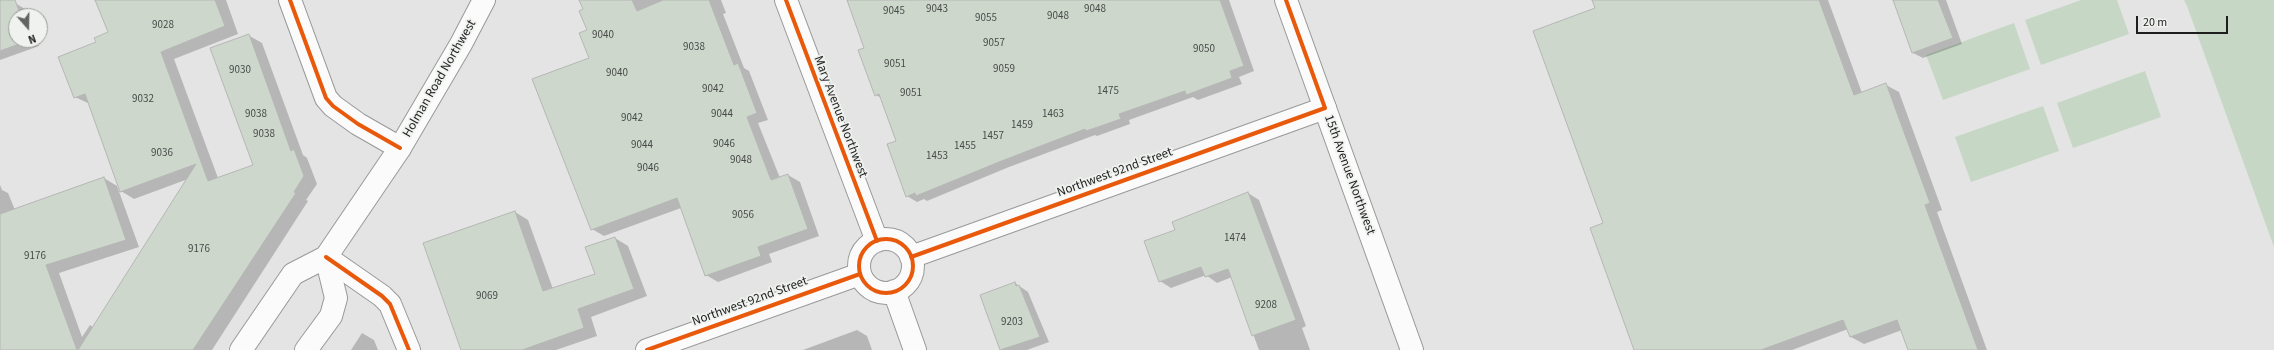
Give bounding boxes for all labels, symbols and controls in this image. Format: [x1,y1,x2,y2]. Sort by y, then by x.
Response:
house number: 9043 [926,3,948,17]
house number: 9048 [1084,3,1106,17]
house number: 9045 [883,5,905,19]
north arrow [8,8,48,48]
scale bar [2138,8,2230,34]
house number: 9048 [1047,10,1069,24]
house number: 9055 [975,12,997,26]
text: 20 m [2143,14,2167,31]
street label: Holman Road Northwest [400,17,480,141]
house number: 9028 [152,19,174,33]
house number: 9040 [592,29,614,43]
text: N [26,31,38,47]
house number: 9057 [983,37,1005,51]
house number: 9038 [683,41,705,55]
house number: 9050 [1193,43,1215,57]
street label: Mary Avenue Northwest [810,54,870,180]
house number: 9051 [884,58,906,72]
house number: 9059 [993,63,1015,77]
house number: 9030 [229,64,251,78]
house number: 9040 [606,67,628,81]
house number: 9042 [702,83,724,97]
house number: 1475 [1097,85,1119,99]
house number: 9051 [900,87,922,101]
house number: 9032 [132,93,154,107]
house number: 9038 [245,108,267,122]
house number: 9044 [711,108,733,122]
house number: 1463 [1042,108,1064,122]
house number: 9042 [621,112,643,126]
street label: 15th Avenue Northwest [1320,113,1378,237]
house number: 1459 [1011,119,1033,133]
house number: 9038 [253,128,275,142]
house number: 1457 [982,130,1004,144]
house number: 9046 [713,138,735,152]
house number: 9044 [631,139,653,153]
house number: 1455 [954,140,976,154]
street label: Northwest 92nd Street [1055,145,1175,201]
house number: 9036 [151,147,173,161]
house number: 1453 [926,150,948,164]
house number: 9048 [730,154,752,168]
house number: 9046 [637,162,659,176]
house number: 9056 [732,209,754,223]
house number: 1474 [1224,232,1246,246]
house number: 9176 [188,243,210,257]
house number: 9176 [24,250,46,264]
street label: Northwest 92nd Street [690,274,810,330]
house number: 9069 [476,290,498,304]
house number: 9208 [1255,299,1277,313]
house number: 9203 [1001,316,1023,330]

